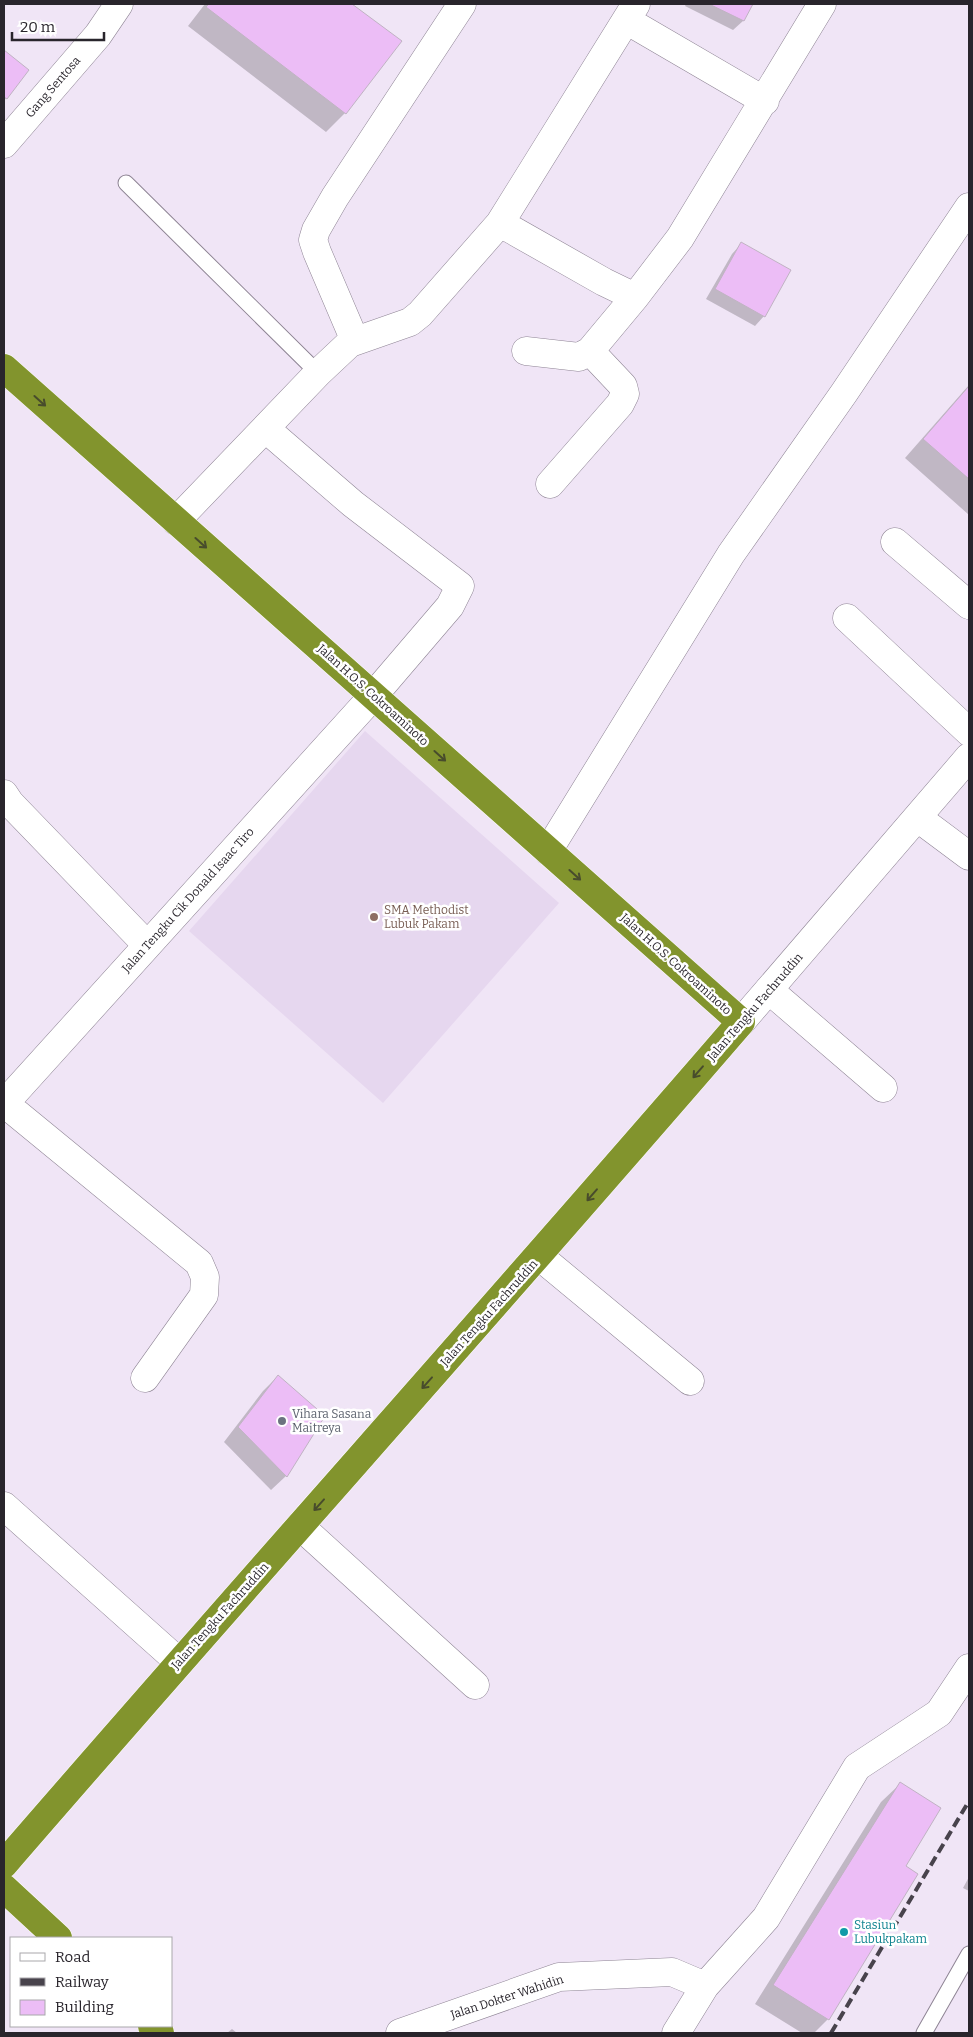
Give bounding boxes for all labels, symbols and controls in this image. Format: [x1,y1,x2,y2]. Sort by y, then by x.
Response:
scale bar [12,10,105,42]
text: 20 m [20,18,56,36]
street label: Gang Sentosa [23,53,84,120]
one-way arrow [34,395,47,406]
one-way arrow [194,538,207,549]
street label: Jalan H.O.S. Cokroaminoto [314,641,431,749]
one-way arrow [434,750,447,761]
street label: Jalan Tengku Cik Donald Isaac Tiro [119,825,257,976]
one-way arrow [569,869,582,881]
place label: SMA Methodist Lubuk Pakam [384,903,469,931]
street label: Jalan H.O.S. Cokroaminoto [617,910,734,1018]
marker: SMA Methodist Lubuk Pakam [368,911,380,923]
street label: Jalan Tengku Fachruddin [704,950,806,1064]
one-way arrow [692,1066,704,1079]
one-way arrow [586,1189,598,1202]
street label: Jalan Tengku Fachruddin [437,1257,541,1370]
one-way arrow [421,1377,432,1390]
place label: Vihara Sasana Maitreya [292,1407,372,1435]
marker: Vihara Sasana Maitreya [276,1415,288,1427]
one-way arrow [313,1498,325,1511]
street label: Jalan Tengku Fachruddin [168,1560,272,1673]
place label: Stasiun Lubukpakam [854,1918,928,1946]
marker: Stasiun Lubukpakam [838,1926,850,1938]
legend [10,1937,172,2027]
text: Road [55,1948,90,1966]
street label: Jalan Dokter Wahidin [448,1972,566,2022]
text: Railway [55,1973,109,1991]
text: Building [55,1998,114,2016]

